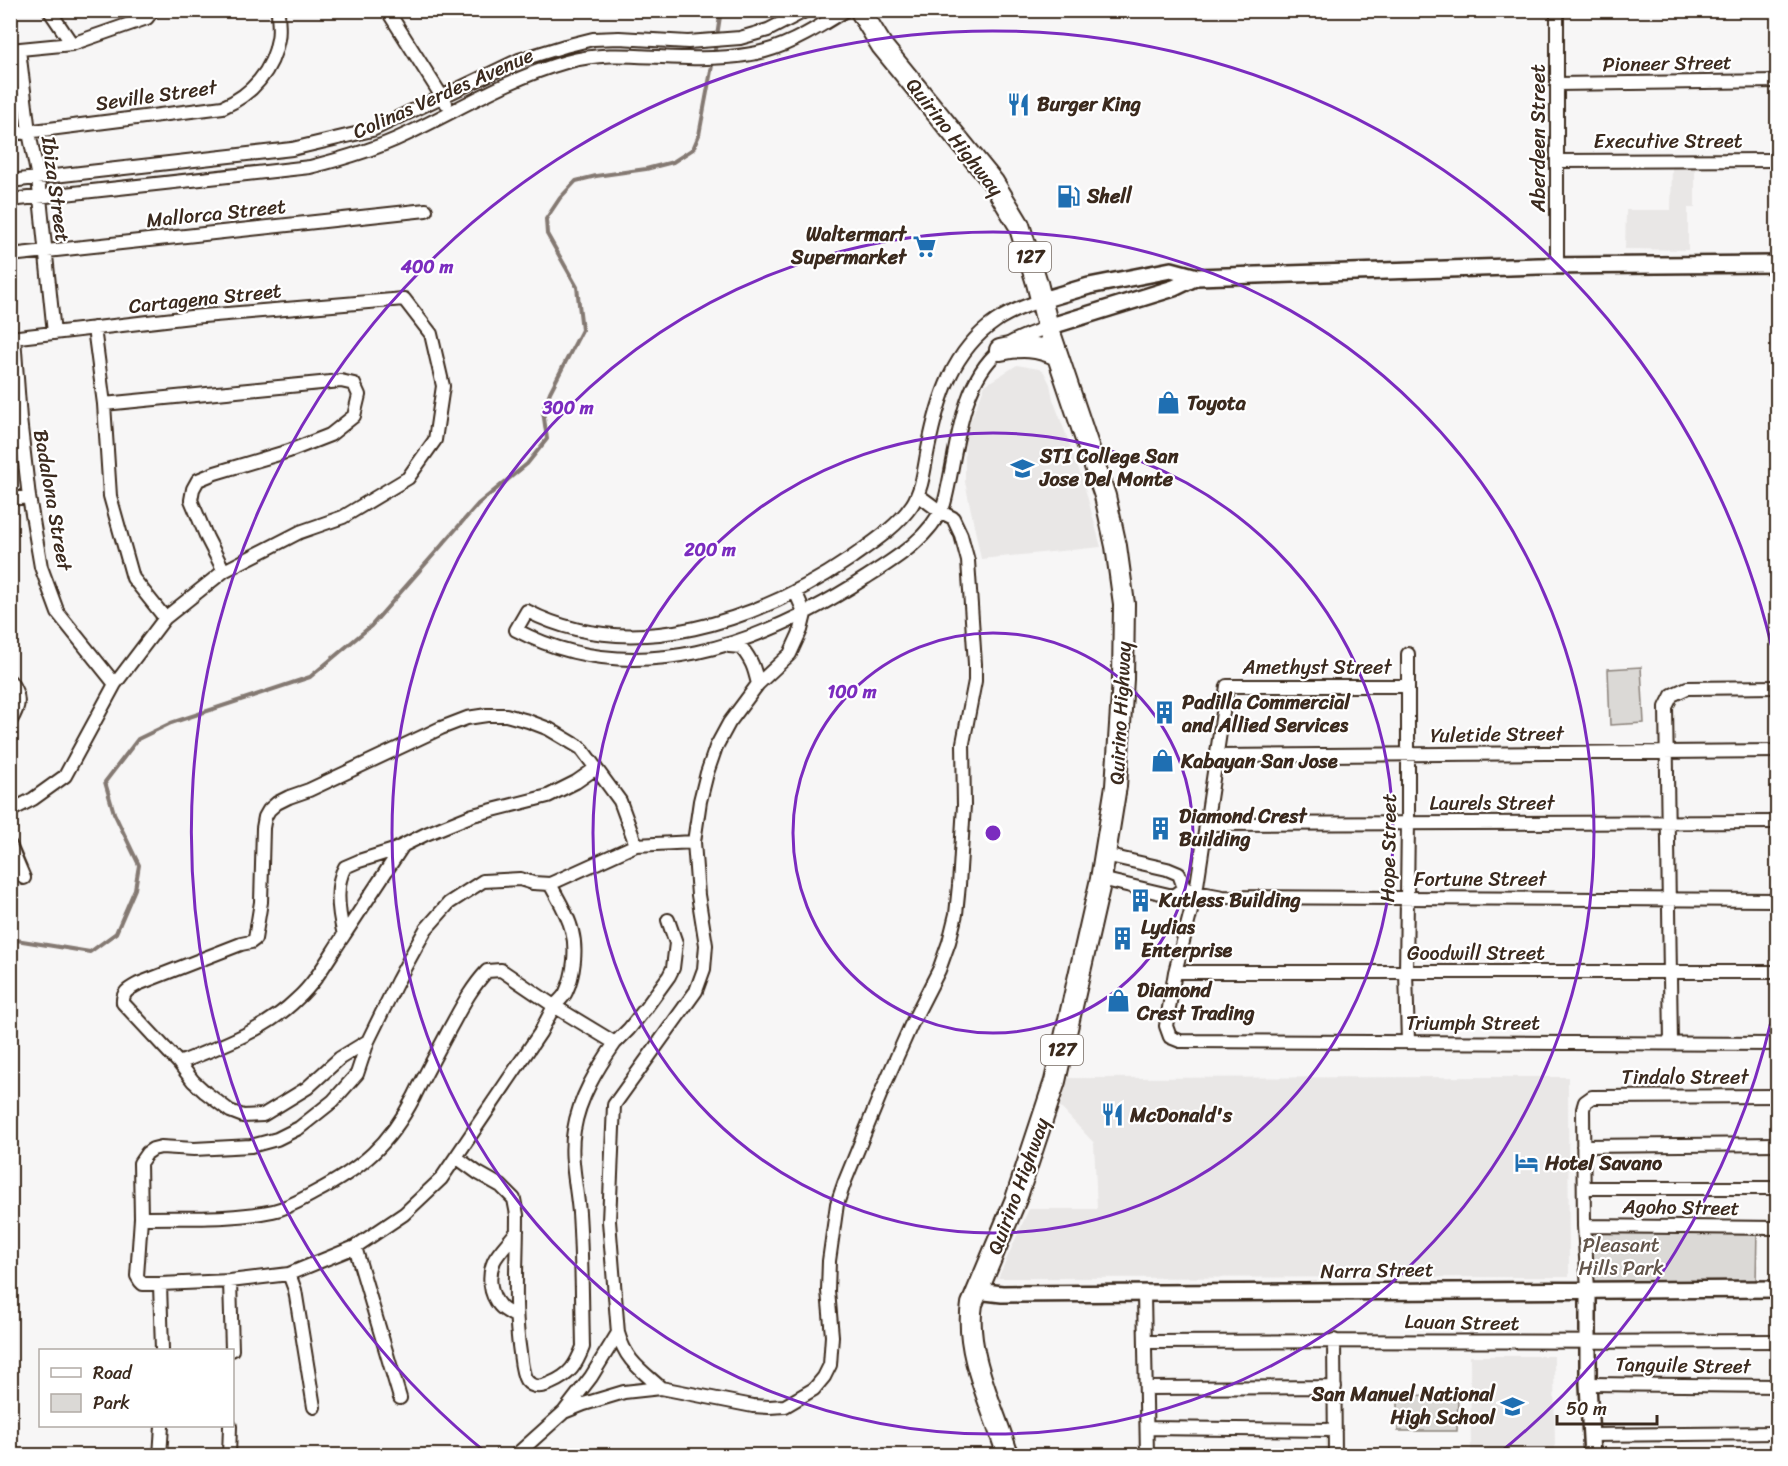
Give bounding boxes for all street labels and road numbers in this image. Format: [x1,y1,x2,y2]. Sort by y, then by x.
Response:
street label: Colinas Verdes Avenue [347,38,539,149]
street label: Pioneer Street [1602,45,1732,82]
street label: Aberdeen Street [1521,64,1556,213]
street label: Seville Street [93,70,220,121]
street label: Quirino Highway [897,70,1013,205]
street label: Executive Street [1594,124,1743,159]
street label: Ibiza Street [31,133,80,245]
street label: Mallorca Street [145,189,288,238]
road number: 127 [1009,242,1051,272]
street label: Cartagena Street [127,273,283,324]
street label: Badalona Street [23,427,82,574]
street label: Quirino Highway [1099,640,1142,786]
street label: Amethyst Street [1242,650,1392,685]
street label: Yuletide Street [1430,716,1565,753]
street label: Laurels Street [1429,786,1555,821]
street label: Hope Street [1370,793,1407,903]
street label: Fortune Street [1414,862,1547,897]
street label: Goodwill Street [1407,936,1545,971]
street label: Triumph Street [1406,1006,1540,1041]
road number: 127 [1041,1035,1083,1065]
street label: Tindalo Street [1622,1060,1749,1095]
street label: Quirino Highway [977,1112,1060,1260]
street label: Agoho Street [1621,1189,1740,1226]
street label: Narra Street [1320,1252,1434,1289]
street label: Lauan Street [1404,1304,1520,1341]
street label: Tanguile Street [1615,1347,1752,1384]

